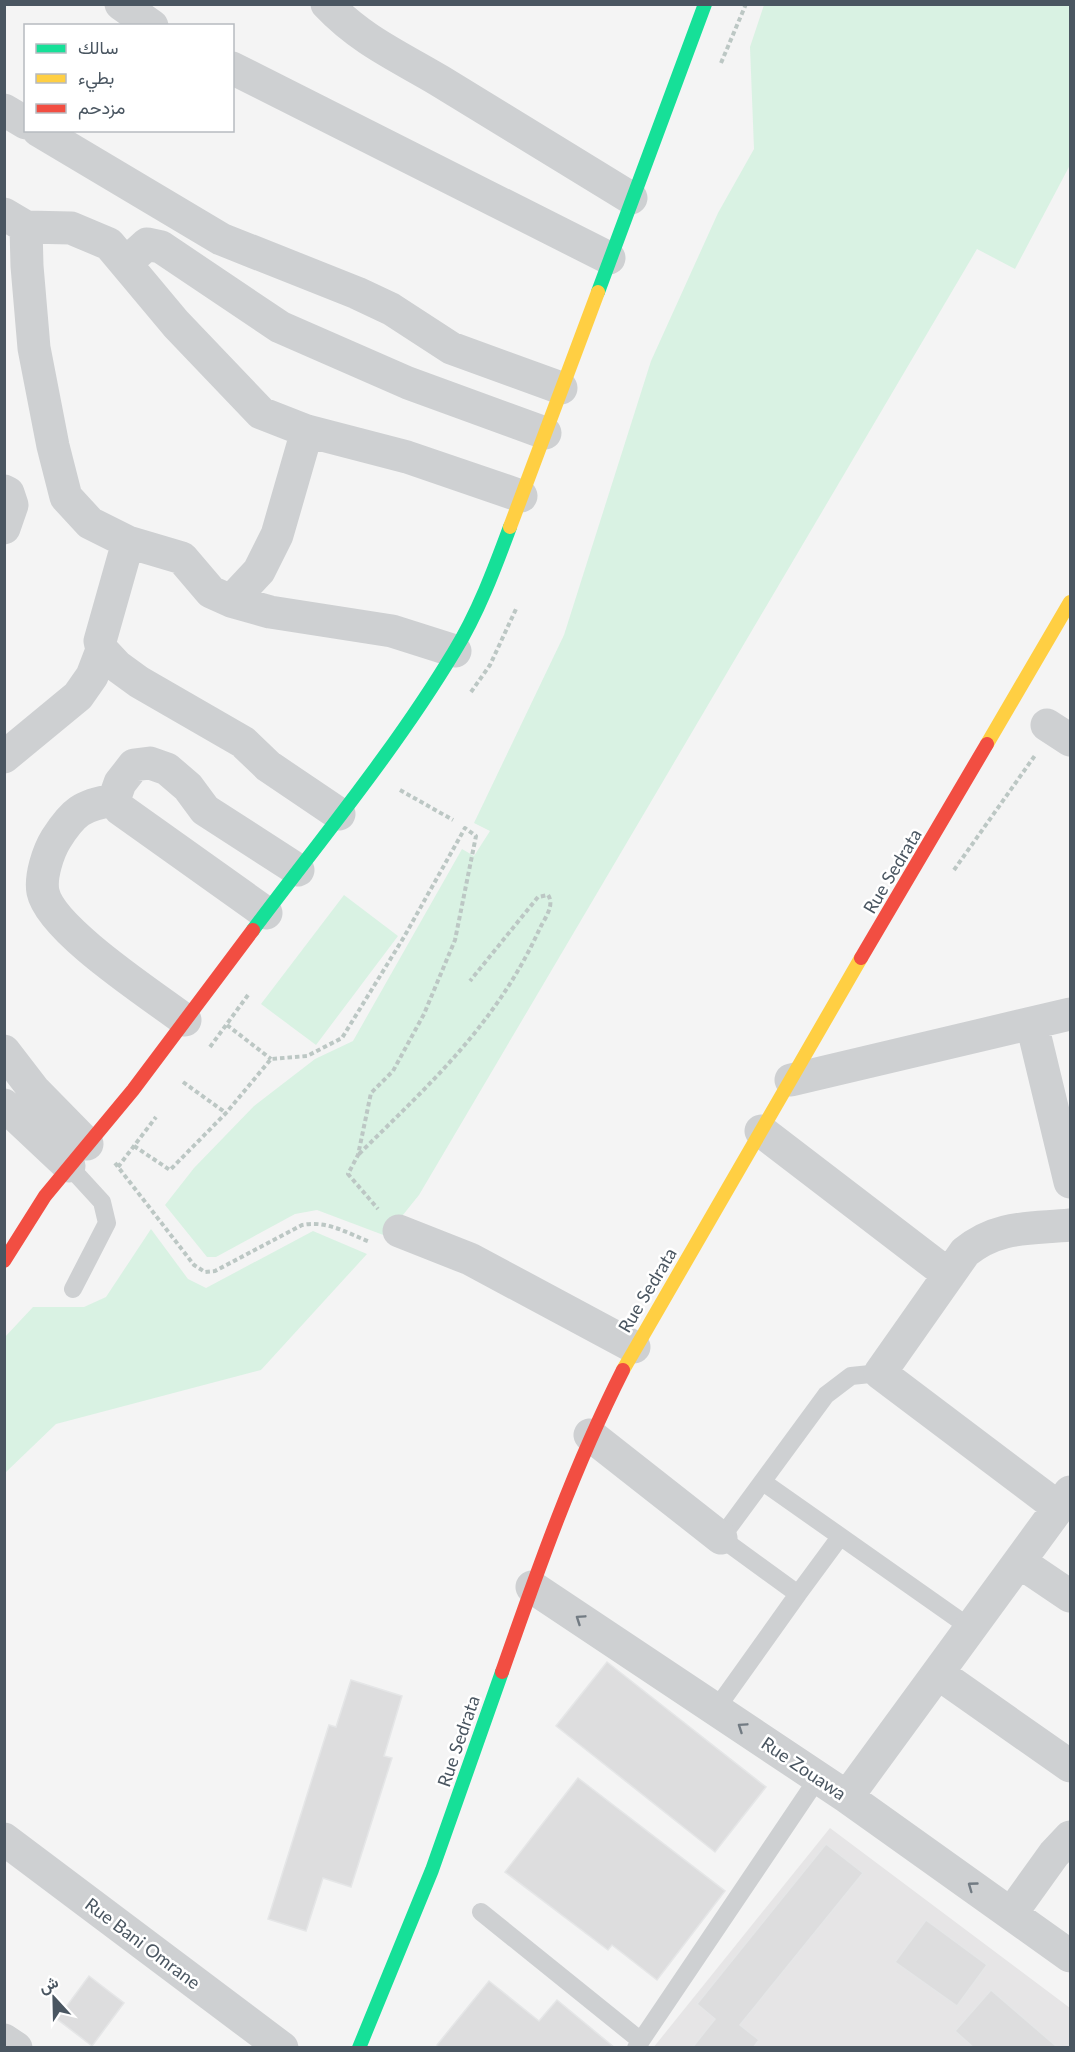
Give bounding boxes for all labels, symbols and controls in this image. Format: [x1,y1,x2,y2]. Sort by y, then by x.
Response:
legend [24,24,234,132]
text: سالك [78,36,118,58]
text: بطيء [78,66,114,93]
text: مزدحم [78,96,125,120]
street label: Rue Sedrata [858,825,926,917]
street label: Rue Sedrata [613,1244,681,1336]
one-way arrow [576,1615,587,1626]
street label: Rue Sedrata [432,1693,484,1789]
one-way arrow [738,1723,749,1734]
street label: Rue Zouawa [757,1732,851,1804]
one-way arrow [967,1882,978,1893]
street label: Rue Bani Omrane [81,1893,205,1993]
north arrow [24,1968,84,2028]
text: ش [36,1971,61,1997]

